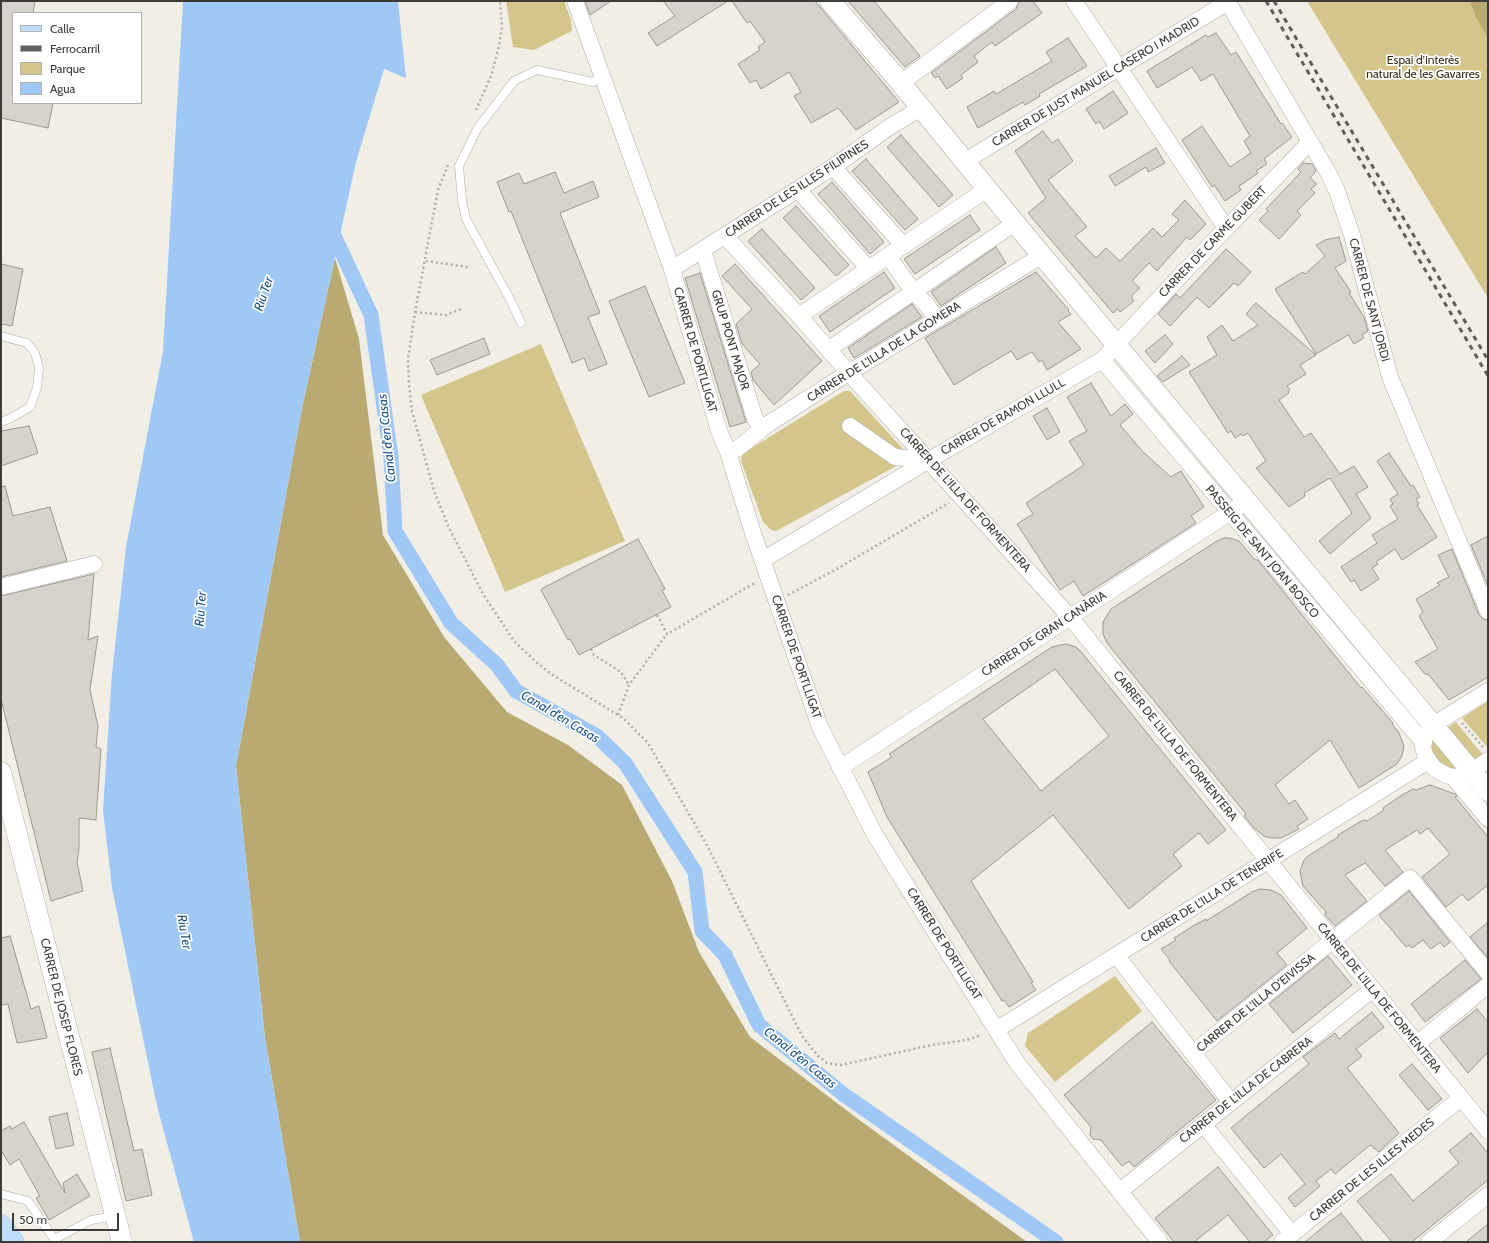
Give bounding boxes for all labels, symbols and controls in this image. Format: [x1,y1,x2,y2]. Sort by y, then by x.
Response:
legend [12,12,142,104]
street label: CARRER DE JUST MANUEL CASERO I MADRID [990,14,1202,150]
text: Calle [50,21,75,36]
text: Ferrocarril [50,41,100,56]
park label: Espai d'interès natural de les Gavarres [1366,53,1480,81]
text: Parque [50,61,85,76]
text: Agua [50,81,75,96]
street label: CARRER DE LES ILLES FILIPINES [723,137,871,241]
street label: CARRER DE CARME GUBERT [1156,183,1270,301]
street label: CARRER DE SANT JORDI [1346,237,1392,363]
water label: Riu Ter [251,275,277,313]
street label: CARRER DE PORTLLIGAT [670,286,720,414]
street label: GRUP PONT MAJOR [708,288,752,392]
street label: CARRER DE L'ILLA DE LA GOMERA [805,299,963,405]
street label: CARRER DE RAMON LLULL [938,375,1068,459]
water label: Canal d'en Casas [375,393,399,483]
street label: CARRER DE L'ILLA DE FORMENTERA [896,425,1034,575]
street label: PASSEIG DE SANT JOAN BOSCO [1202,483,1322,621]
street label: CARRER DE GRAN CANÀRIA [979,588,1109,680]
water label: Riu Ter [192,591,210,627]
street label: CARRER DE PORTLLIGAT [768,593,824,721]
street label: CARRER DE L'ILLA DE FORMENTERA [1110,668,1240,824]
water label: Canal d'en Casas [518,687,602,747]
street label: CARRER DE L'ILLA DE TENERIFE [1138,846,1286,946]
street label: CARRER DE PORTLLIGAT [904,885,984,1003]
water label: Riu Ter [173,913,195,951]
street label: CARRER DE L'ILLA DE FORMENTERA [1314,920,1444,1076]
street label: CARRER DE JOSEP FLORES [37,937,85,1077]
street label: CARRER DE L'ILLA D'EIVISSA [1194,951,1318,1055]
water label: Canal d'en Casas [761,1024,839,1092]
street label: CARRER DE L'ILLA DE CABRERA [1177,1034,1315,1146]
street label: CARRER DE LES ILLES MEDES [1307,1115,1437,1225]
scale bar [14,1205,121,1231]
text: 50 m [19,1212,47,1227]

